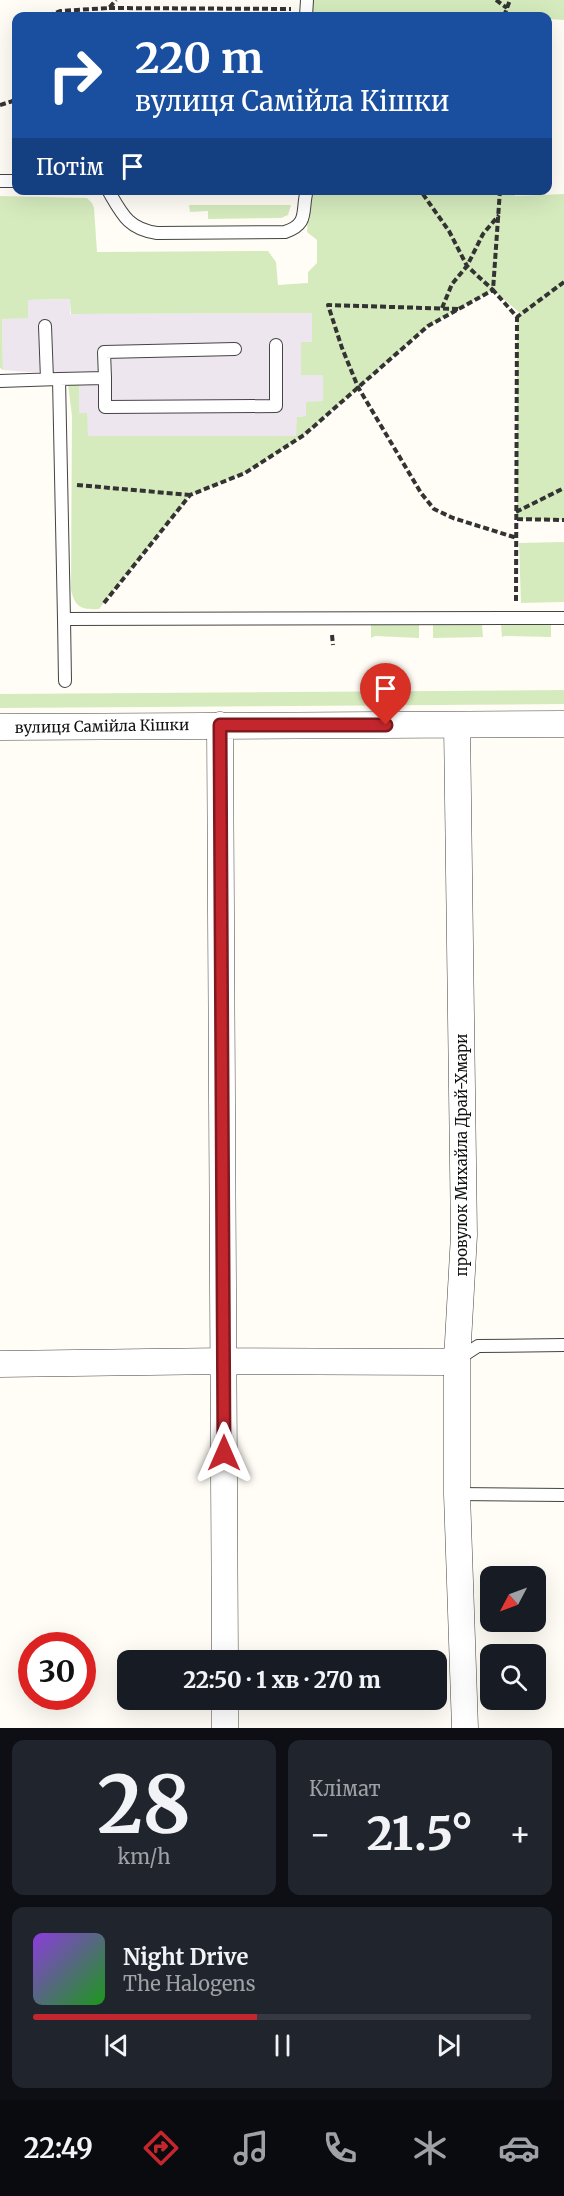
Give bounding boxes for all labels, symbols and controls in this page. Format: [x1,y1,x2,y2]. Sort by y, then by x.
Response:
text: 220 m [135,32,263,84]
icon: right [36,36,114,114]
text: вулиця Самійла Кішки [135,84,449,118]
icon: arrive [116,150,149,183]
text: Потім [36,153,104,181]
pin [360,663,411,725]
icon: arrive [369,672,402,705]
street label: вулиця Самійла Кішки [15,715,189,737]
street label: провулок Михайла Драй-Хмари [452,1034,471,1276]
position arrow [192,1421,256,1485]
north arrow [480,1566,546,1632]
map controls [480,1566,546,1710]
speed limit sign: 30 [18,1632,96,1710]
button: search [480,1644,546,1710]
text: 22:50 · 1 хв · 270 m [183,1666,381,1694]
text: 28 [97,1756,191,1854]
text: Клімат [309,1776,381,1801]
text: 21.5° [367,1806,473,1862]
text: − [309,1814,331,1855]
text: + [509,1814,531,1855]
text: km/h [118,1844,170,1869]
text: Night Drive [123,1943,248,1971]
text: The Halogens [123,1971,255,1996]
icon: previous [100,2029,133,2062]
icon: pause [266,2029,299,2062]
icon: next [432,2029,465,2062]
icon: directions [140,2127,182,2169]
icon: music [230,2127,272,2169]
icon: phone [319,2127,361,2169]
icon: climate [409,2127,451,2169]
icon: car [498,2127,540,2169]
text: 22:49 [24,2131,93,2165]

